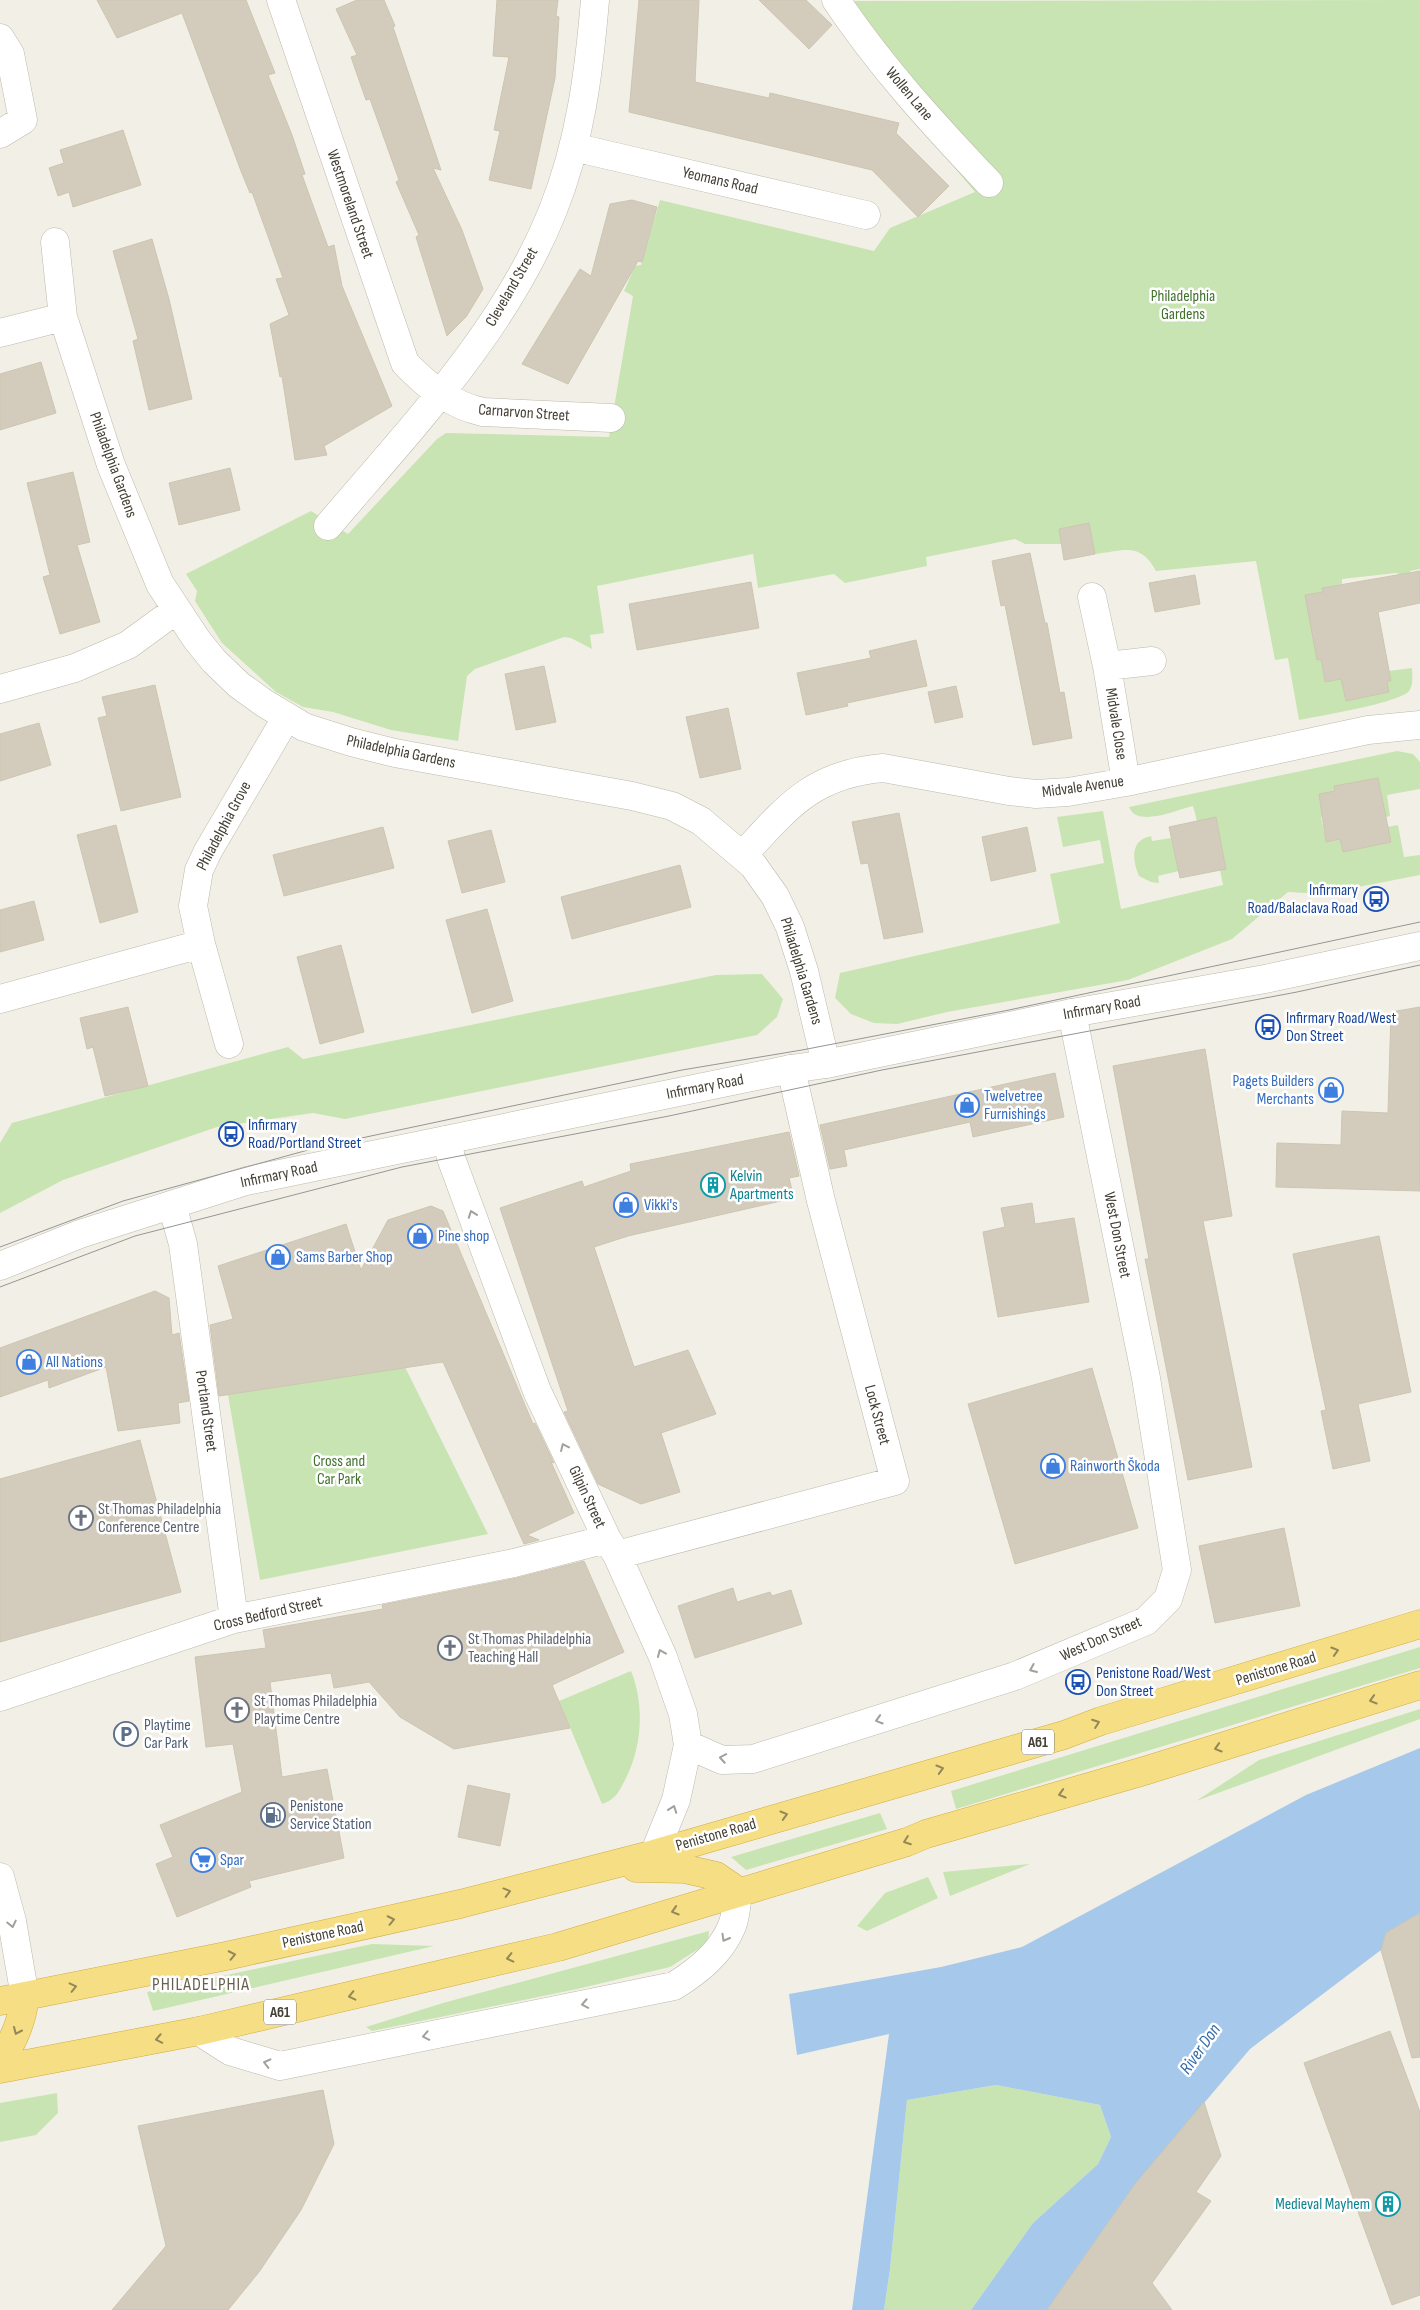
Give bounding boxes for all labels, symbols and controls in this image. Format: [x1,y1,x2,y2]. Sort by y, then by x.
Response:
street label: Wollen Lane [881,63,937,125]
street label: Westmoreland Street [322,147,378,261]
street label: Yeomans Road [680,163,760,199]
street label: Cleveland Street [482,244,542,330]
park label: Philadelphia Gardens [1151,287,1215,324]
street label: Carnarvon Street [478,400,571,426]
street label: Philadelphia Gardens [85,410,141,521]
street label: Midvale Close [1101,687,1131,761]
street label: Philadelphia Gardens [345,731,458,773]
street label: Midvale Avenue [1041,772,1125,802]
street label: Philadelphia Grove [193,778,255,874]
place label: Infirmary Road/Balaclava Road [1247,881,1358,918]
bus stop icon: Infirmary Road/Balaclava Road [1363,886,1389,912]
street label: Philadelphia Gardens [776,915,826,1027]
street label: Infirmary Road [1062,992,1142,1024]
place label: Infirmary Road/West Don Street [1286,1009,1397,1046]
bus stop icon: Infirmary Road/West Don Street [1255,1014,1281,1040]
street label: Infirmary Road [665,1070,745,1104]
place label: Pagets Builders Merchants [1233,1072,1314,1109]
shop icon: Pagets Builders Merchants [1318,1077,1344,1103]
place label: Twelvetree Furnishings [984,1087,1046,1124]
shop icon: Twelvetree Furnishings [954,1092,980,1118]
place label: Infirmary Road/Portland Street [248,1116,361,1153]
bus stop icon: Infirmary Road/Portland Street [218,1121,244,1147]
street label: Infirmary Road [239,1158,319,1192]
place label: Kelvin Apartments [729,1167,794,1204]
building icon: Kelvin Apartments [700,1172,726,1198]
street label: West Don Street [1099,1190,1135,1280]
shop icon: Vikki's [613,1192,639,1218]
place label: Vikki's [644,1196,678,1215]
one-way arrow [468,1211,478,1219]
shop icon: Pine shop [407,1223,433,1249]
place label: Pine shop [438,1227,489,1246]
shop icon: Sams Barber Shop [265,1244,291,1270]
place label: Sams Barber Shop [296,1248,393,1267]
shop icon: All Nations [16,1349,42,1375]
place label: All Nations [45,1353,103,1372]
street label: Portland Street [191,1369,221,1453]
street label: Lock Street [860,1383,894,1447]
one-way arrow [559,1443,570,1452]
park label: Cross and Car Park [313,1452,365,1489]
shop icon: Rainworth Škoda [1040,1453,1066,1479]
place label: Rainworth Škoda [1070,1457,1160,1476]
street label: Gilpin Street [564,1463,610,1531]
place label: St Thomas Philadelphia Conference Centre [98,1500,221,1537]
church icon: St Thomas Philadelphia Conference Centre [68,1505,94,1531]
street label: Cross Bedford Street [212,1592,324,1636]
street label: West Don Street [1057,1612,1145,1665]
place label: St Thomas Philadelphia Teaching Hall [468,1630,591,1667]
church icon: St Thomas Philadelphia Teaching Hall [437,1635,463,1661]
one-way arrow [1330,1646,1339,1656]
street label: Penistone Road [1234,1648,1318,1690]
one-way arrow [656,1649,667,1658]
one-way arrow [1029,1662,1038,1673]
place label: Penistone Road/West Don Street [1096,1664,1211,1701]
bus stop icon: Penistone Road/West Don Street [1065,1669,1091,1695]
place label: St Thomas Philadelphia Playtime Centre [254,1692,377,1729]
one-way arrow [1370,1694,1378,1704]
church icon: St Thomas Philadelphia Playtime Centre [224,1697,250,1723]
one-way arrow [875,1714,883,1724]
place label: Playtime Car Park [144,1716,191,1753]
one-way arrow [1091,1719,1099,1729]
parking icon: Playtime Car Park [113,1721,139,1747]
road number: A61 [1022,1730,1054,1754]
one-way arrow [1215,1742,1223,1752]
one-way arrow [718,1753,727,1763]
one-way arrow [936,1765,944,1775]
one-way arrow [1059,1788,1067,1798]
place label: Penistone Service Station [290,1797,372,1834]
fuel station icon: Penistone Service Station [260,1802,286,1828]
one-way arrow [667,1805,677,1814]
one-way arrow [780,1811,788,1821]
street label: Penistone Road [674,1814,758,1856]
one-way arrow [903,1835,912,1845]
supermarket icon: Spar [190,1847,216,1873]
place label: Spar [220,1851,245,1870]
one-way arrow [503,1887,512,1898]
one-way arrow [671,1905,680,1915]
one-way arrow [386,1915,395,1926]
street label: Penistone Road [281,1917,365,1953]
one-way arrow [6,1920,17,1928]
one-way arrow [722,1932,732,1941]
one-way arrow [228,1950,236,1961]
one-way arrow [506,1952,515,1963]
district label: PHILADELPHIA [152,1974,250,1995]
one-way arrow [68,1982,77,1992]
one-way arrow [347,1990,356,2001]
one-way arrow [581,1998,589,2008]
road number: A61 [264,2000,296,2024]
water label: River Don [1175,2019,1225,2078]
one-way arrow [13,2026,24,2035]
one-way arrow [421,2030,430,2040]
one-way arrow [155,2033,164,2043]
one-way arrow [262,2058,271,2069]
building icon: Medieval Mayhem [1375,2191,1401,2217]
place label: Medieval Mayhem [1275,2195,1370,2214]

